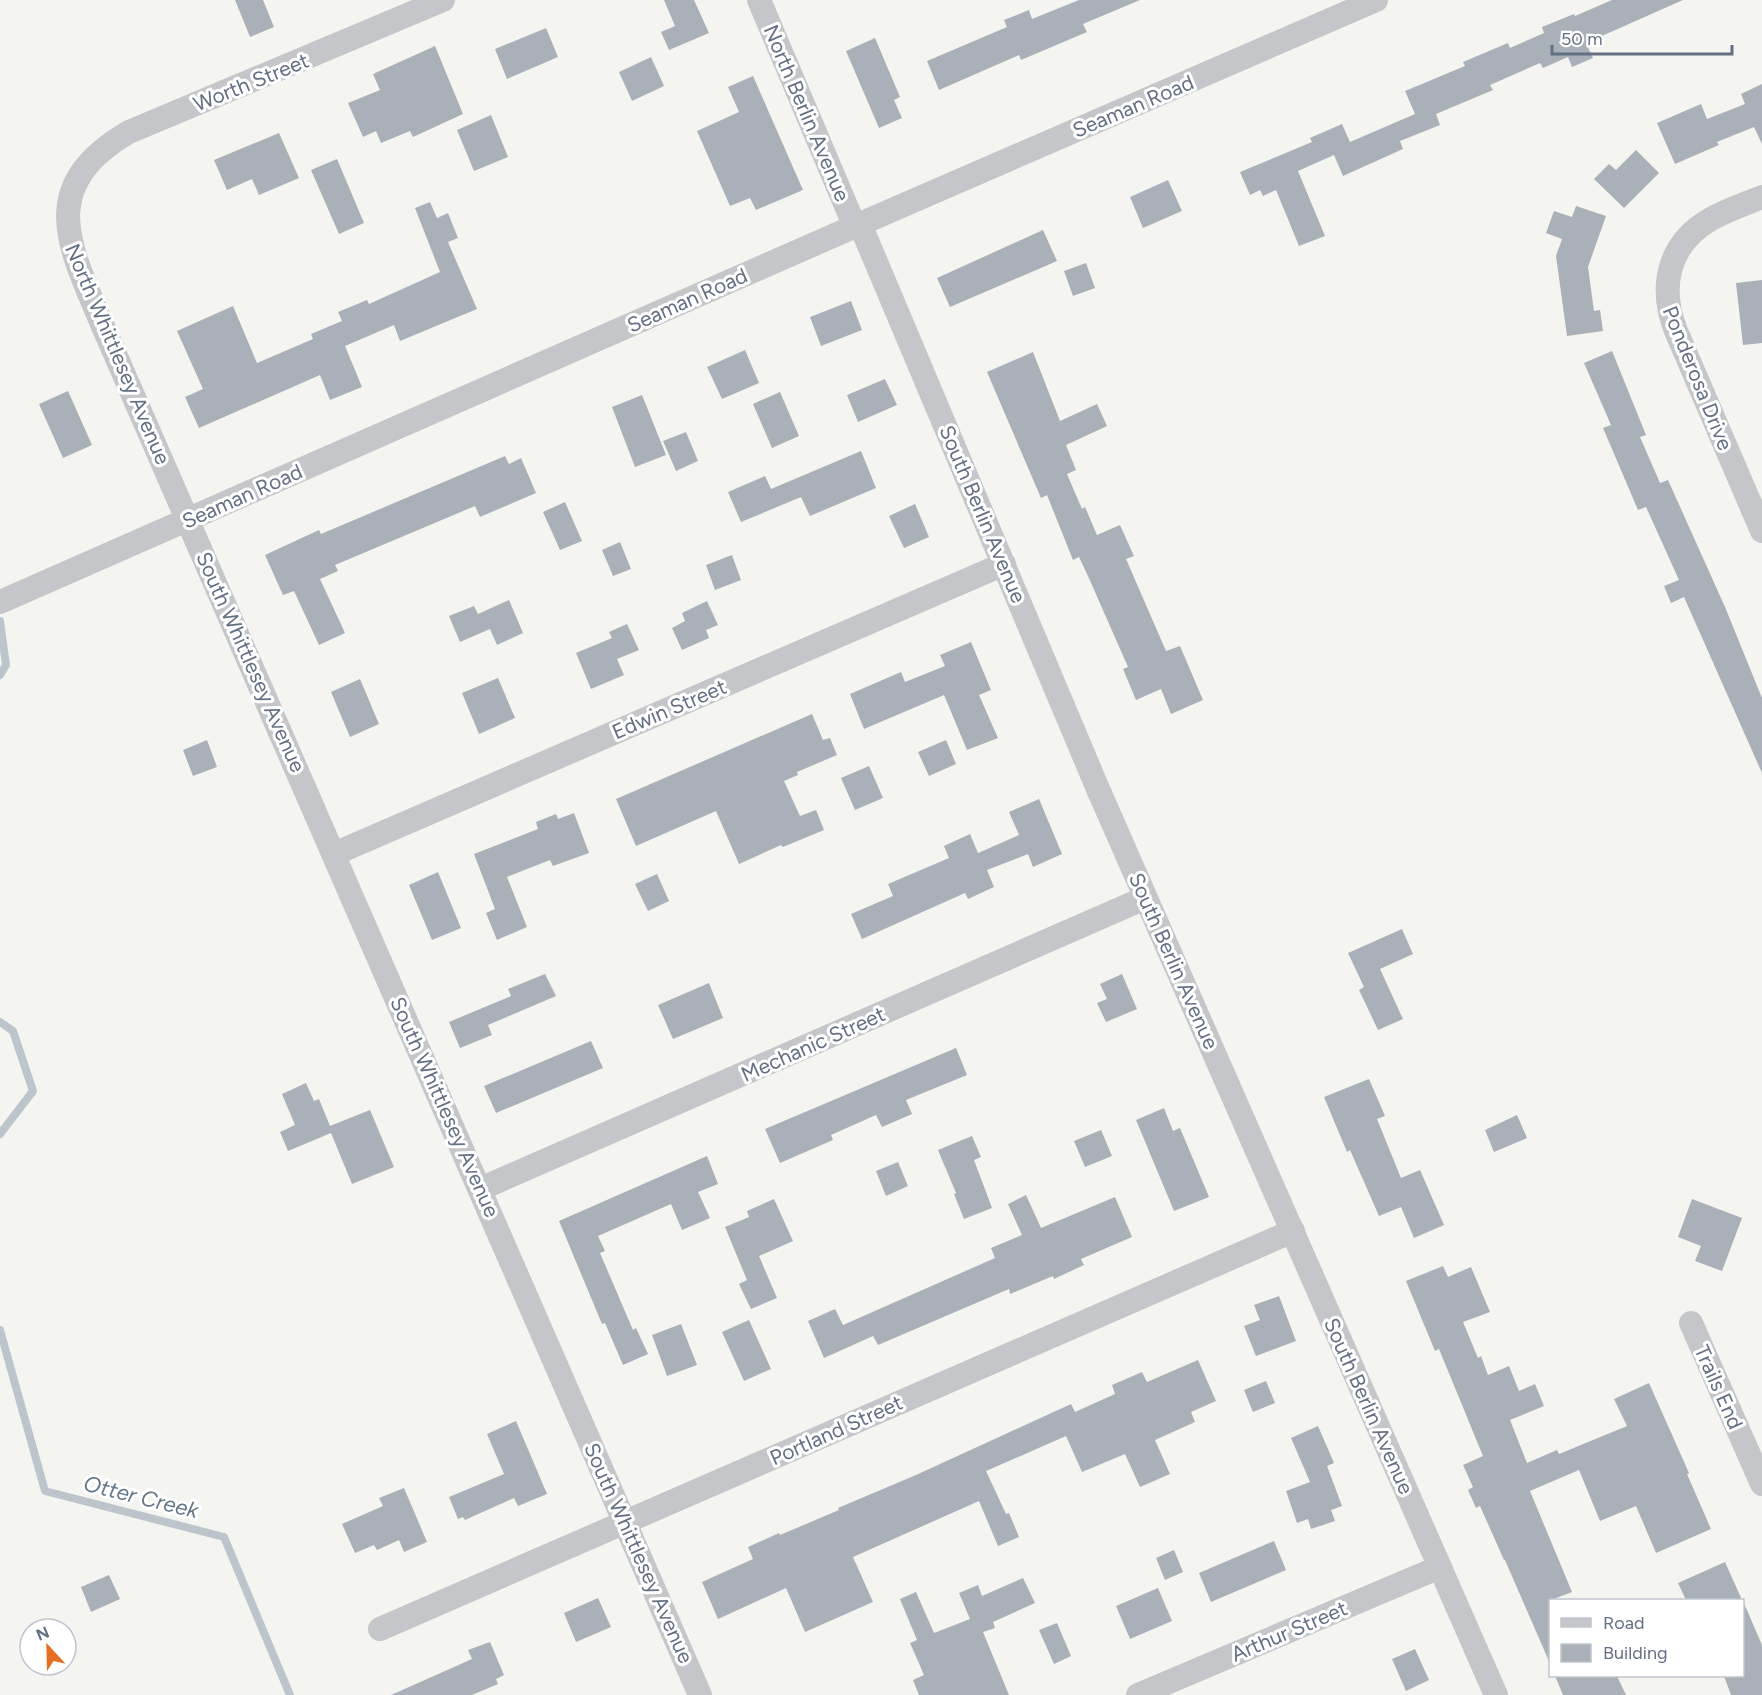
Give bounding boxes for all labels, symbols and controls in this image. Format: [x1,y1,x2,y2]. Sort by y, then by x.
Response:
scale bar [1552,18,1732,56]
street label: North Berlin Avenue [759,21,855,205]
text: 50 m [1561,28,1603,50]
street label: Worth Street [190,47,312,116]
street label: Seaman Road [1069,69,1197,143]
street label: North Whittlesey Avenue [60,240,176,468]
street label: Seaman Road [623,262,751,338]
street label: Ponderosa Drive [1658,302,1738,454]
street label: South Berlin Avenue [934,421,1032,607]
street label: Seaman Road [178,458,306,534]
street label: South Whittlesey Avenue [191,548,311,776]
street label: Edwin Street [608,674,730,744]
street label: South Berlin Avenue [1124,869,1224,1053]
street label: South Whittlesey Avenue [385,993,505,1221]
street label: Mechanic Street [737,1001,889,1087]
street label: South Berlin Avenue [1319,1314,1419,1498]
street label: Trails End [1689,1341,1749,1433]
street label: Portland Street [766,1390,906,1470]
street label: South Whittlesey Avenue [579,1439,699,1667]
water label: Otter Creek [81,1470,202,1525]
street label: Arthur Street [1227,1595,1351,1667]
legend [1549,1599,1744,1677]
text: Road [1603,1612,1644,1634]
north arrow [18,1617,78,1677]
text: N [33,1622,52,1645]
text: Building [1603,1642,1668,1664]

